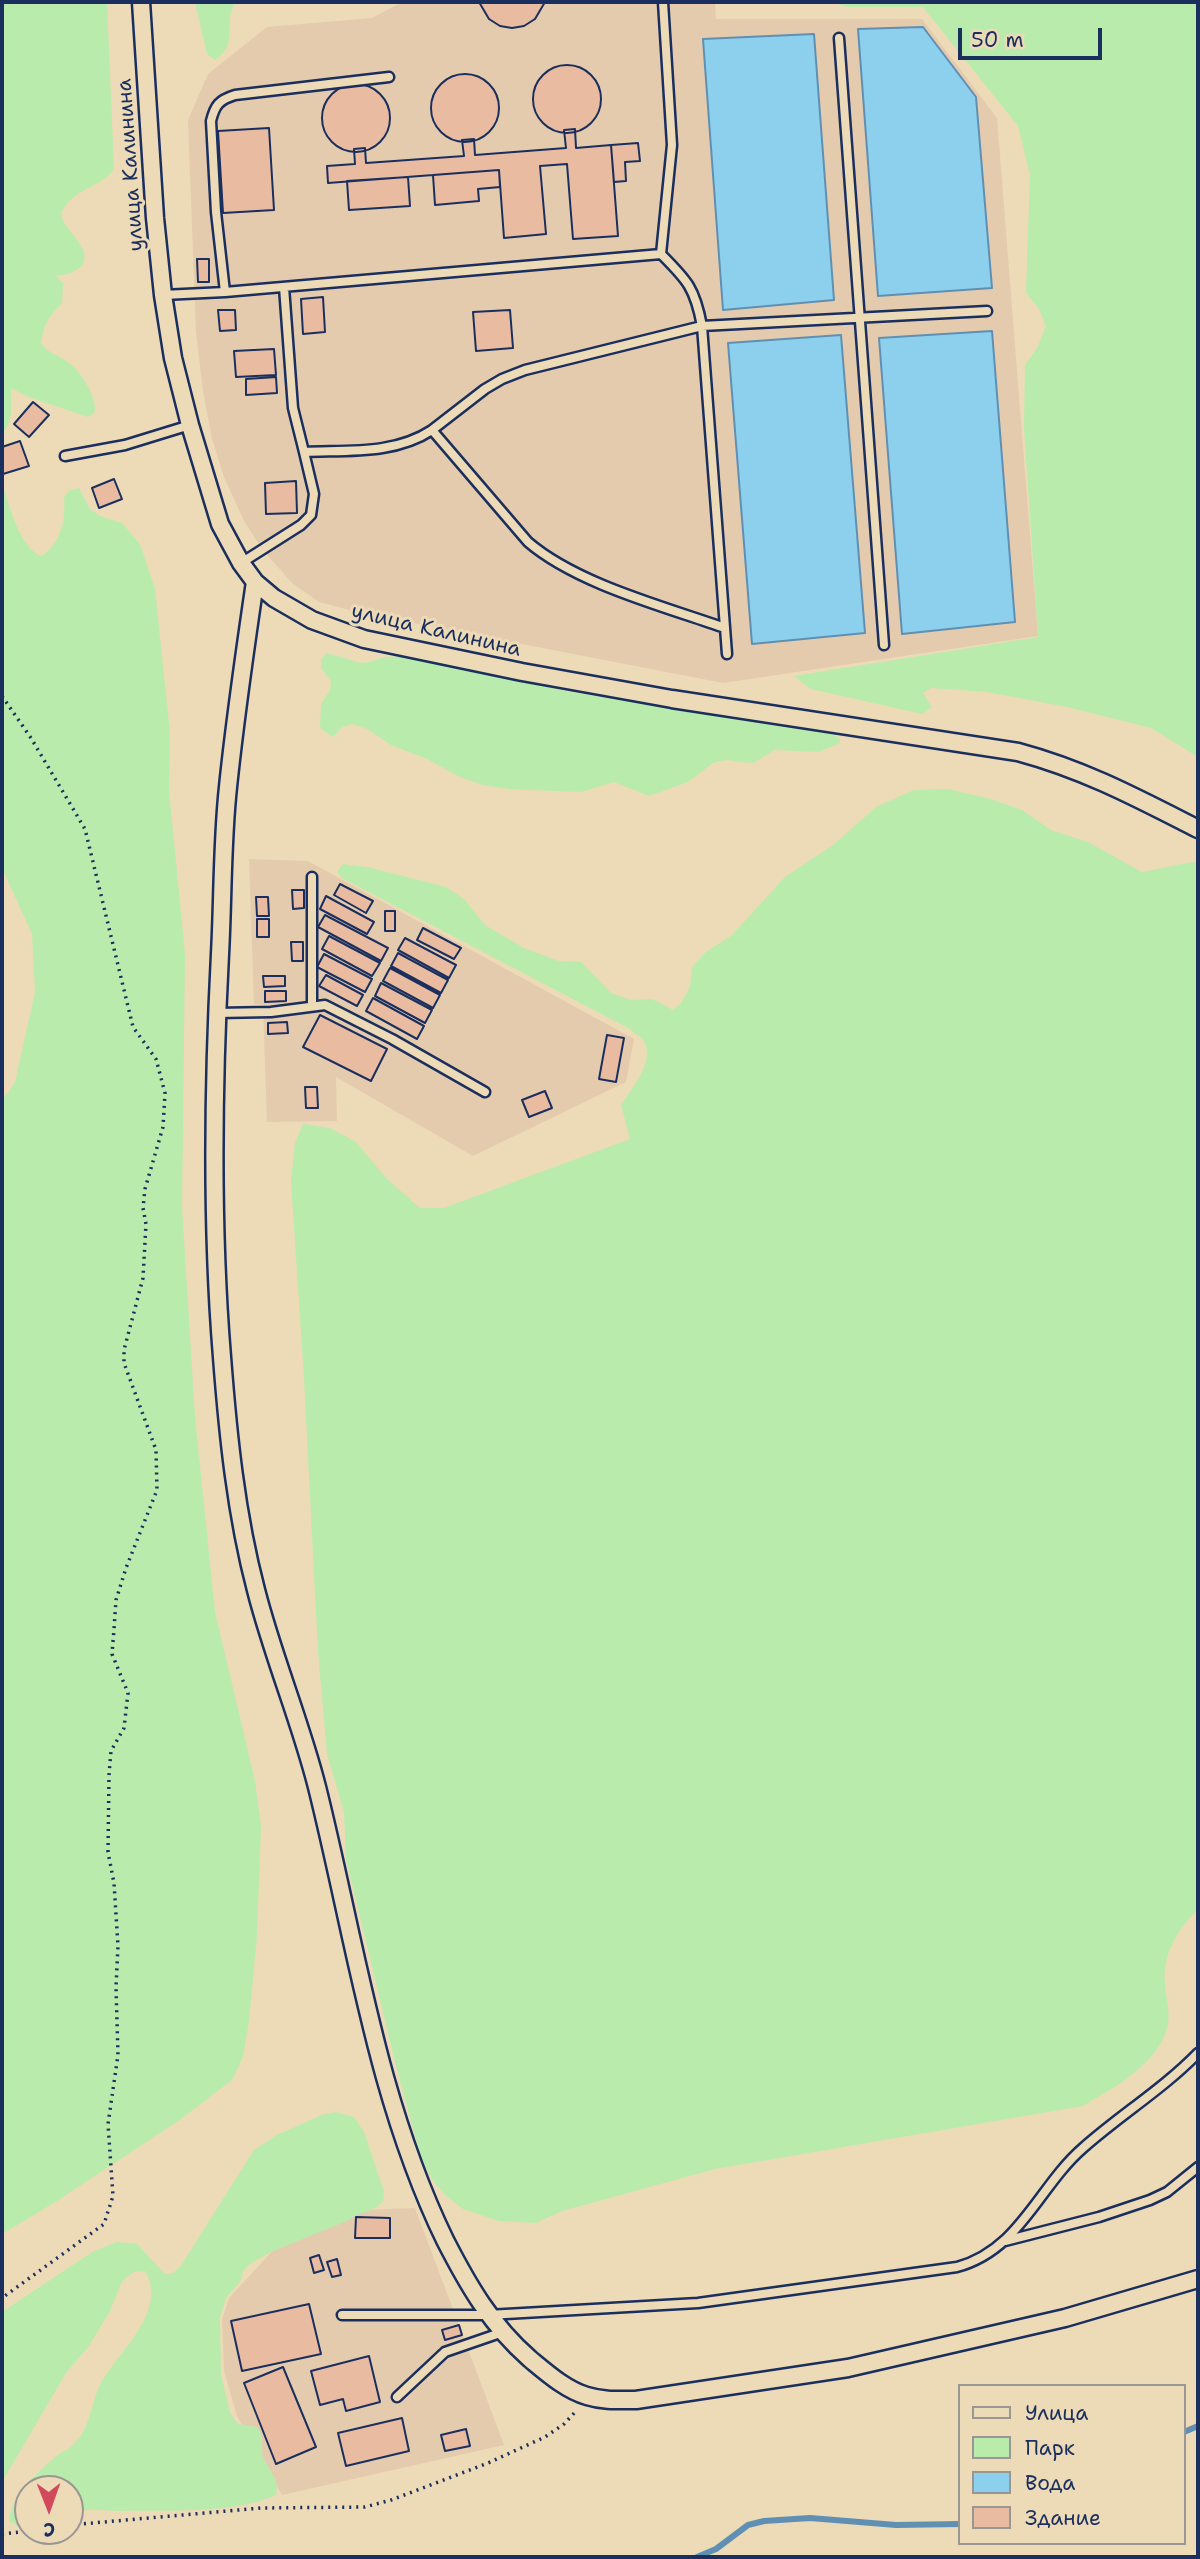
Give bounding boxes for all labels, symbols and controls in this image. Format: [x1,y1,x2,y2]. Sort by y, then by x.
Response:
scale bar [962,14,1106,58]
text: 50 m [971,26,1024,54]
street label: улица Калинина [112,78,150,252]
street label: улица Калинина [349,599,523,663]
legend [958,2384,1186,2545]
text: Улица [1025,2399,1088,2427]
text: Парк [1025,2434,1075,2462]
text: Вода [1025,2469,1075,2497]
north arrow [14,2475,84,2545]
text: Здание [1025,2504,1101,2532]
text: С [43,2517,55,2542]

